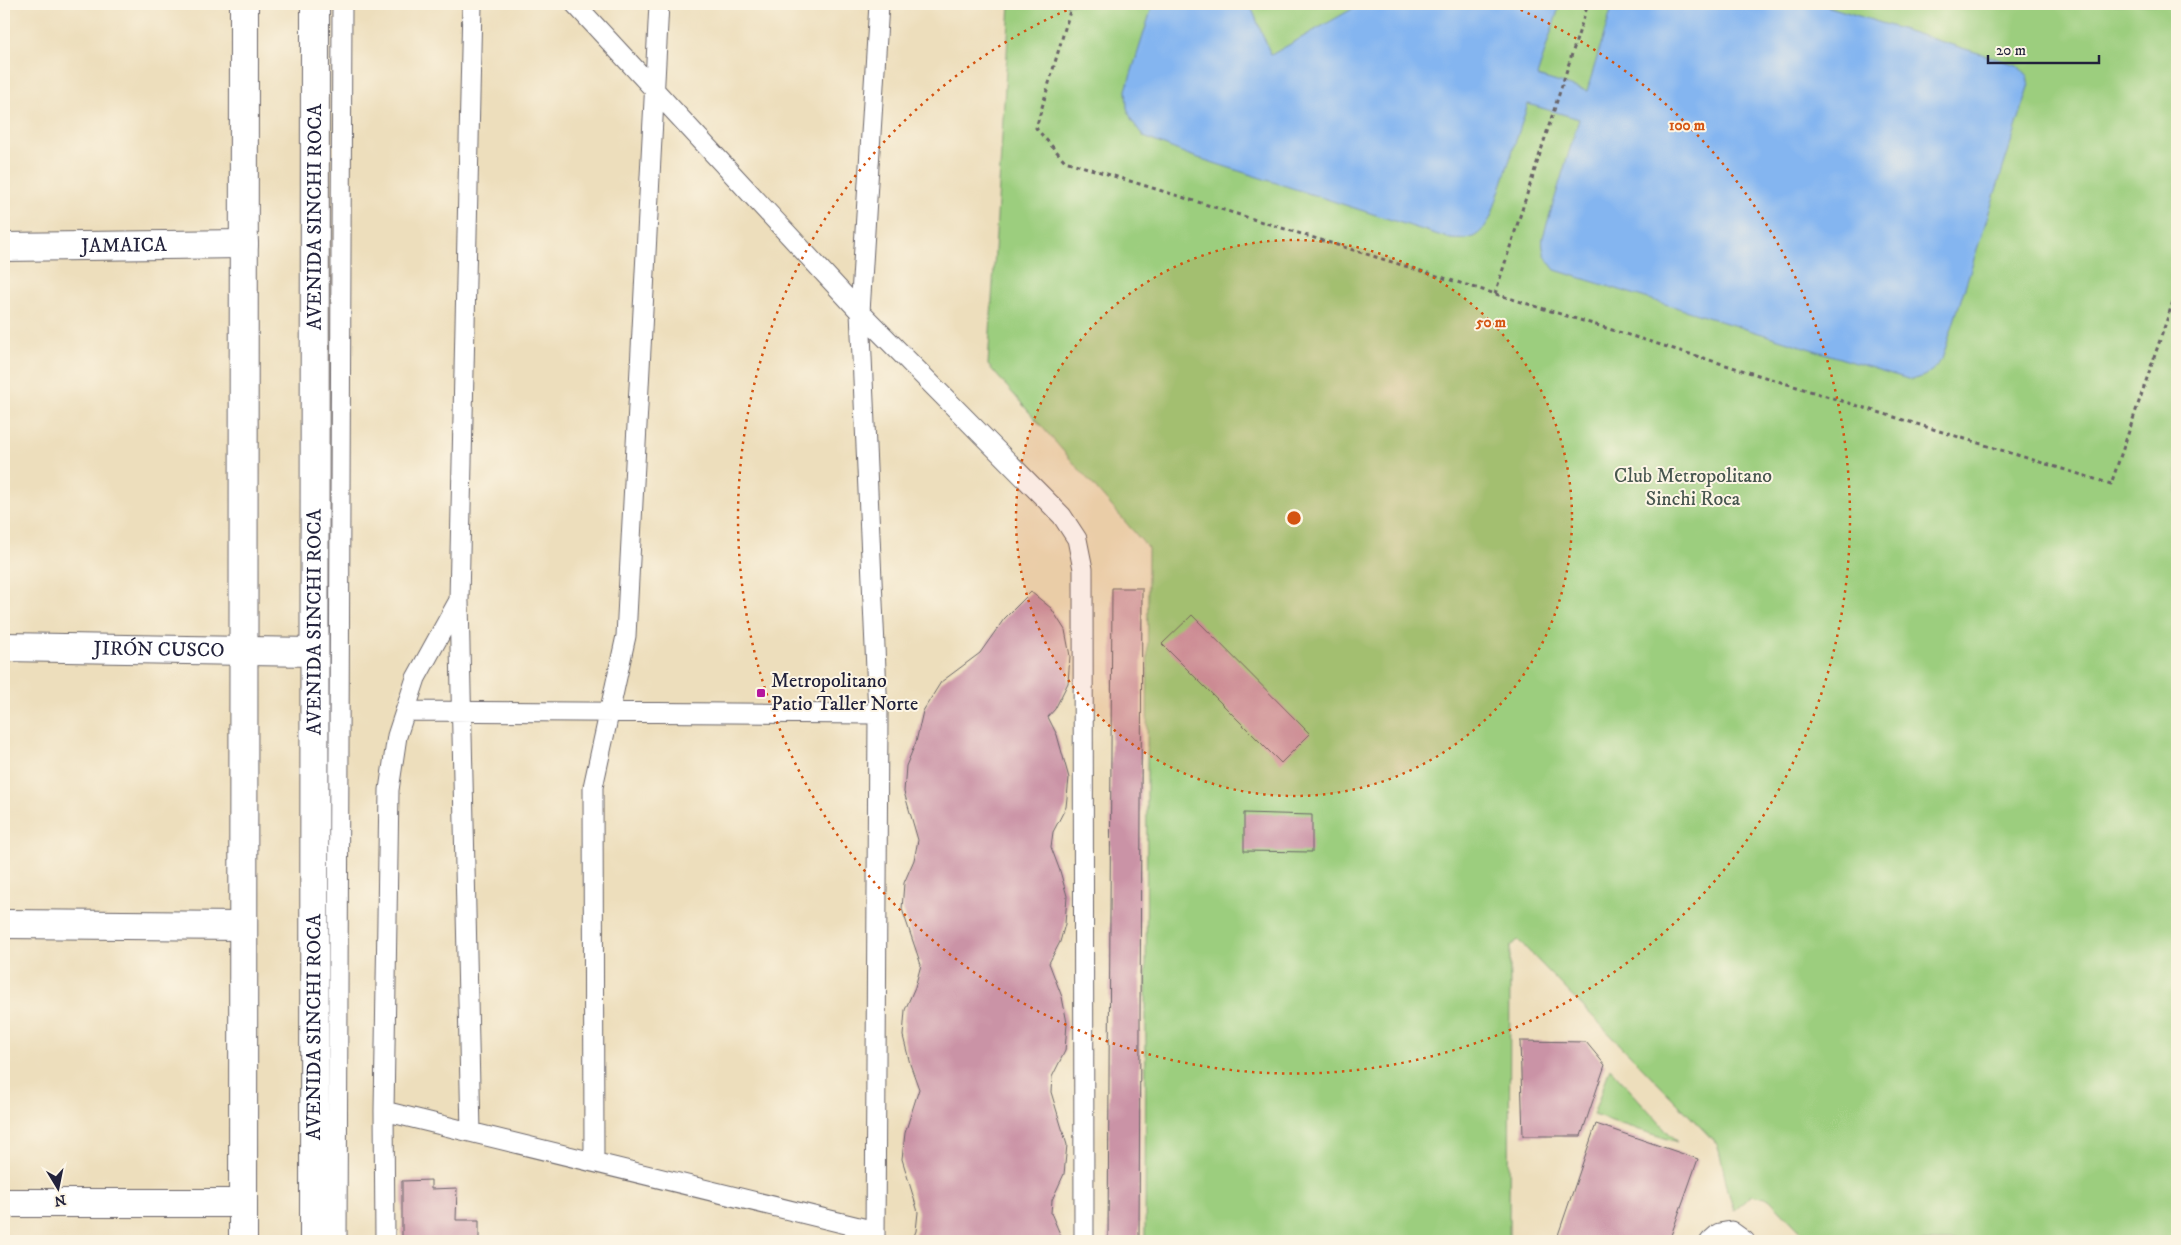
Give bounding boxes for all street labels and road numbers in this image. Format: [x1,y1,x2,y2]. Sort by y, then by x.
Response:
street label: AVENIDA SINCHI ROCA [302,104,327,330]
street label: JAMAICA [79,232,167,259]
street label: AVENIDA SINCHI ROCA [302,509,327,735]
street label: JIRÓN CUSCO [91,635,225,663]
street label: AVENIDA SINCHI ROCA [302,914,327,1140]

